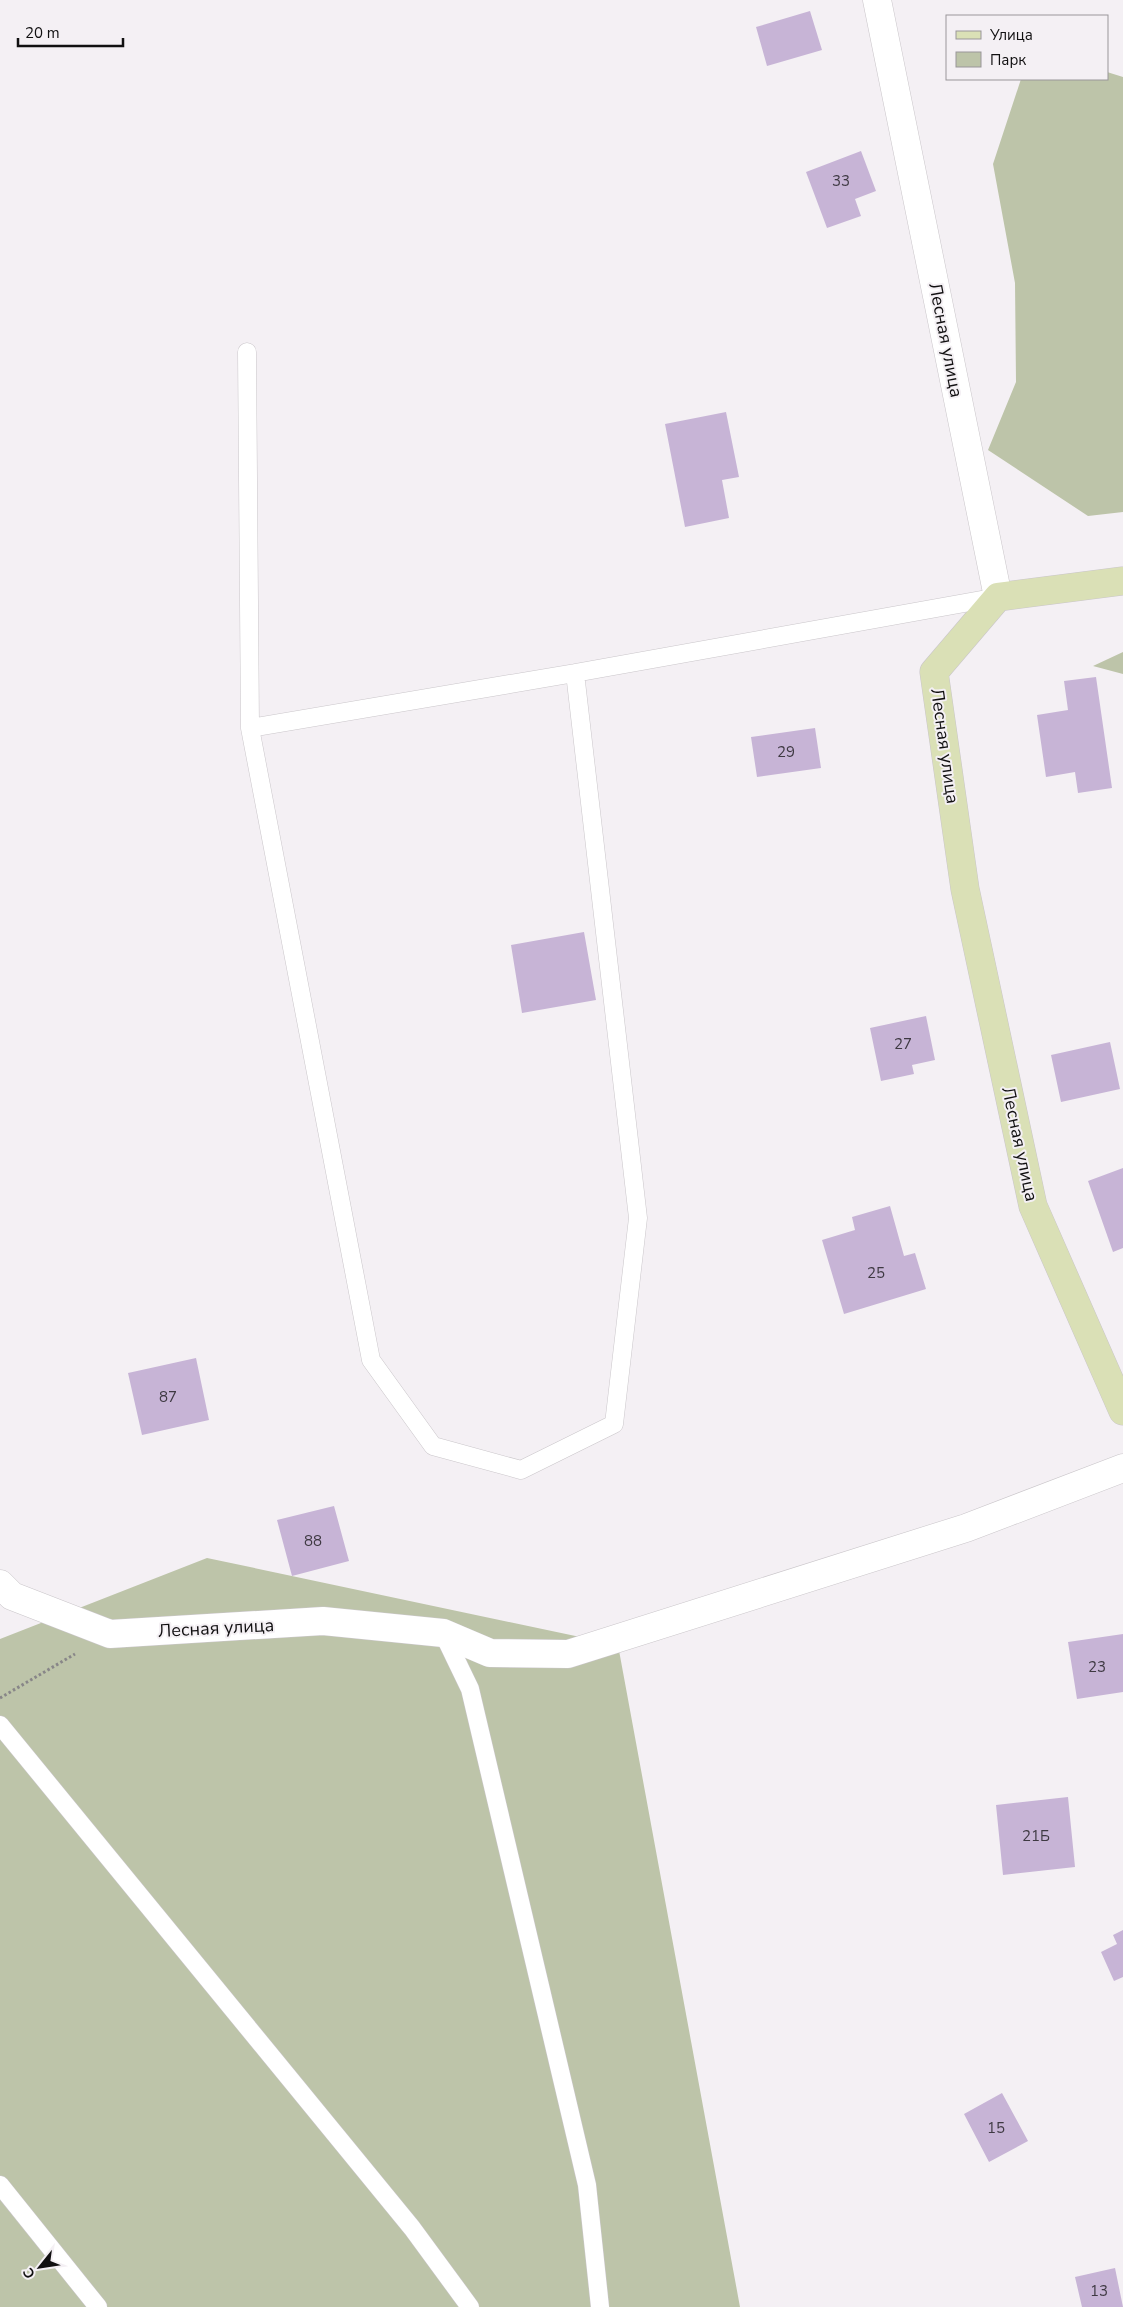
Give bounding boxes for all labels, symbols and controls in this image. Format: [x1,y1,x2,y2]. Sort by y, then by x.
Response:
scale bar [18,15,122,47]
legend [946,15,1108,80]
text: 20 m [25,23,60,43]
text: Улица [989,25,1033,45]
text: Парк [990,50,1026,70]
house number: 33 [832,171,850,191]
street label: Лесная улица [923,281,969,399]
street label: Лесная улица [925,687,965,805]
house number: 29 [777,742,795,762]
house number: 27 [894,1034,912,1054]
street label: Лесная улица [996,1085,1044,1203]
house number: 25 [867,1263,885,1283]
house number: 87 [159,1387,177,1407]
house number: 88 [304,1531,322,1551]
street label: Лесная улица [157,1613,275,1643]
house number: 23 [1088,1657,1106,1677]
house number: 21Б [1022,1826,1050,1846]
house number: 15 [987,2118,1005,2138]
north arrow [15,2242,65,2292]
text: С [18,2264,40,2282]
house number: 13 [1090,2281,1108,2301]

